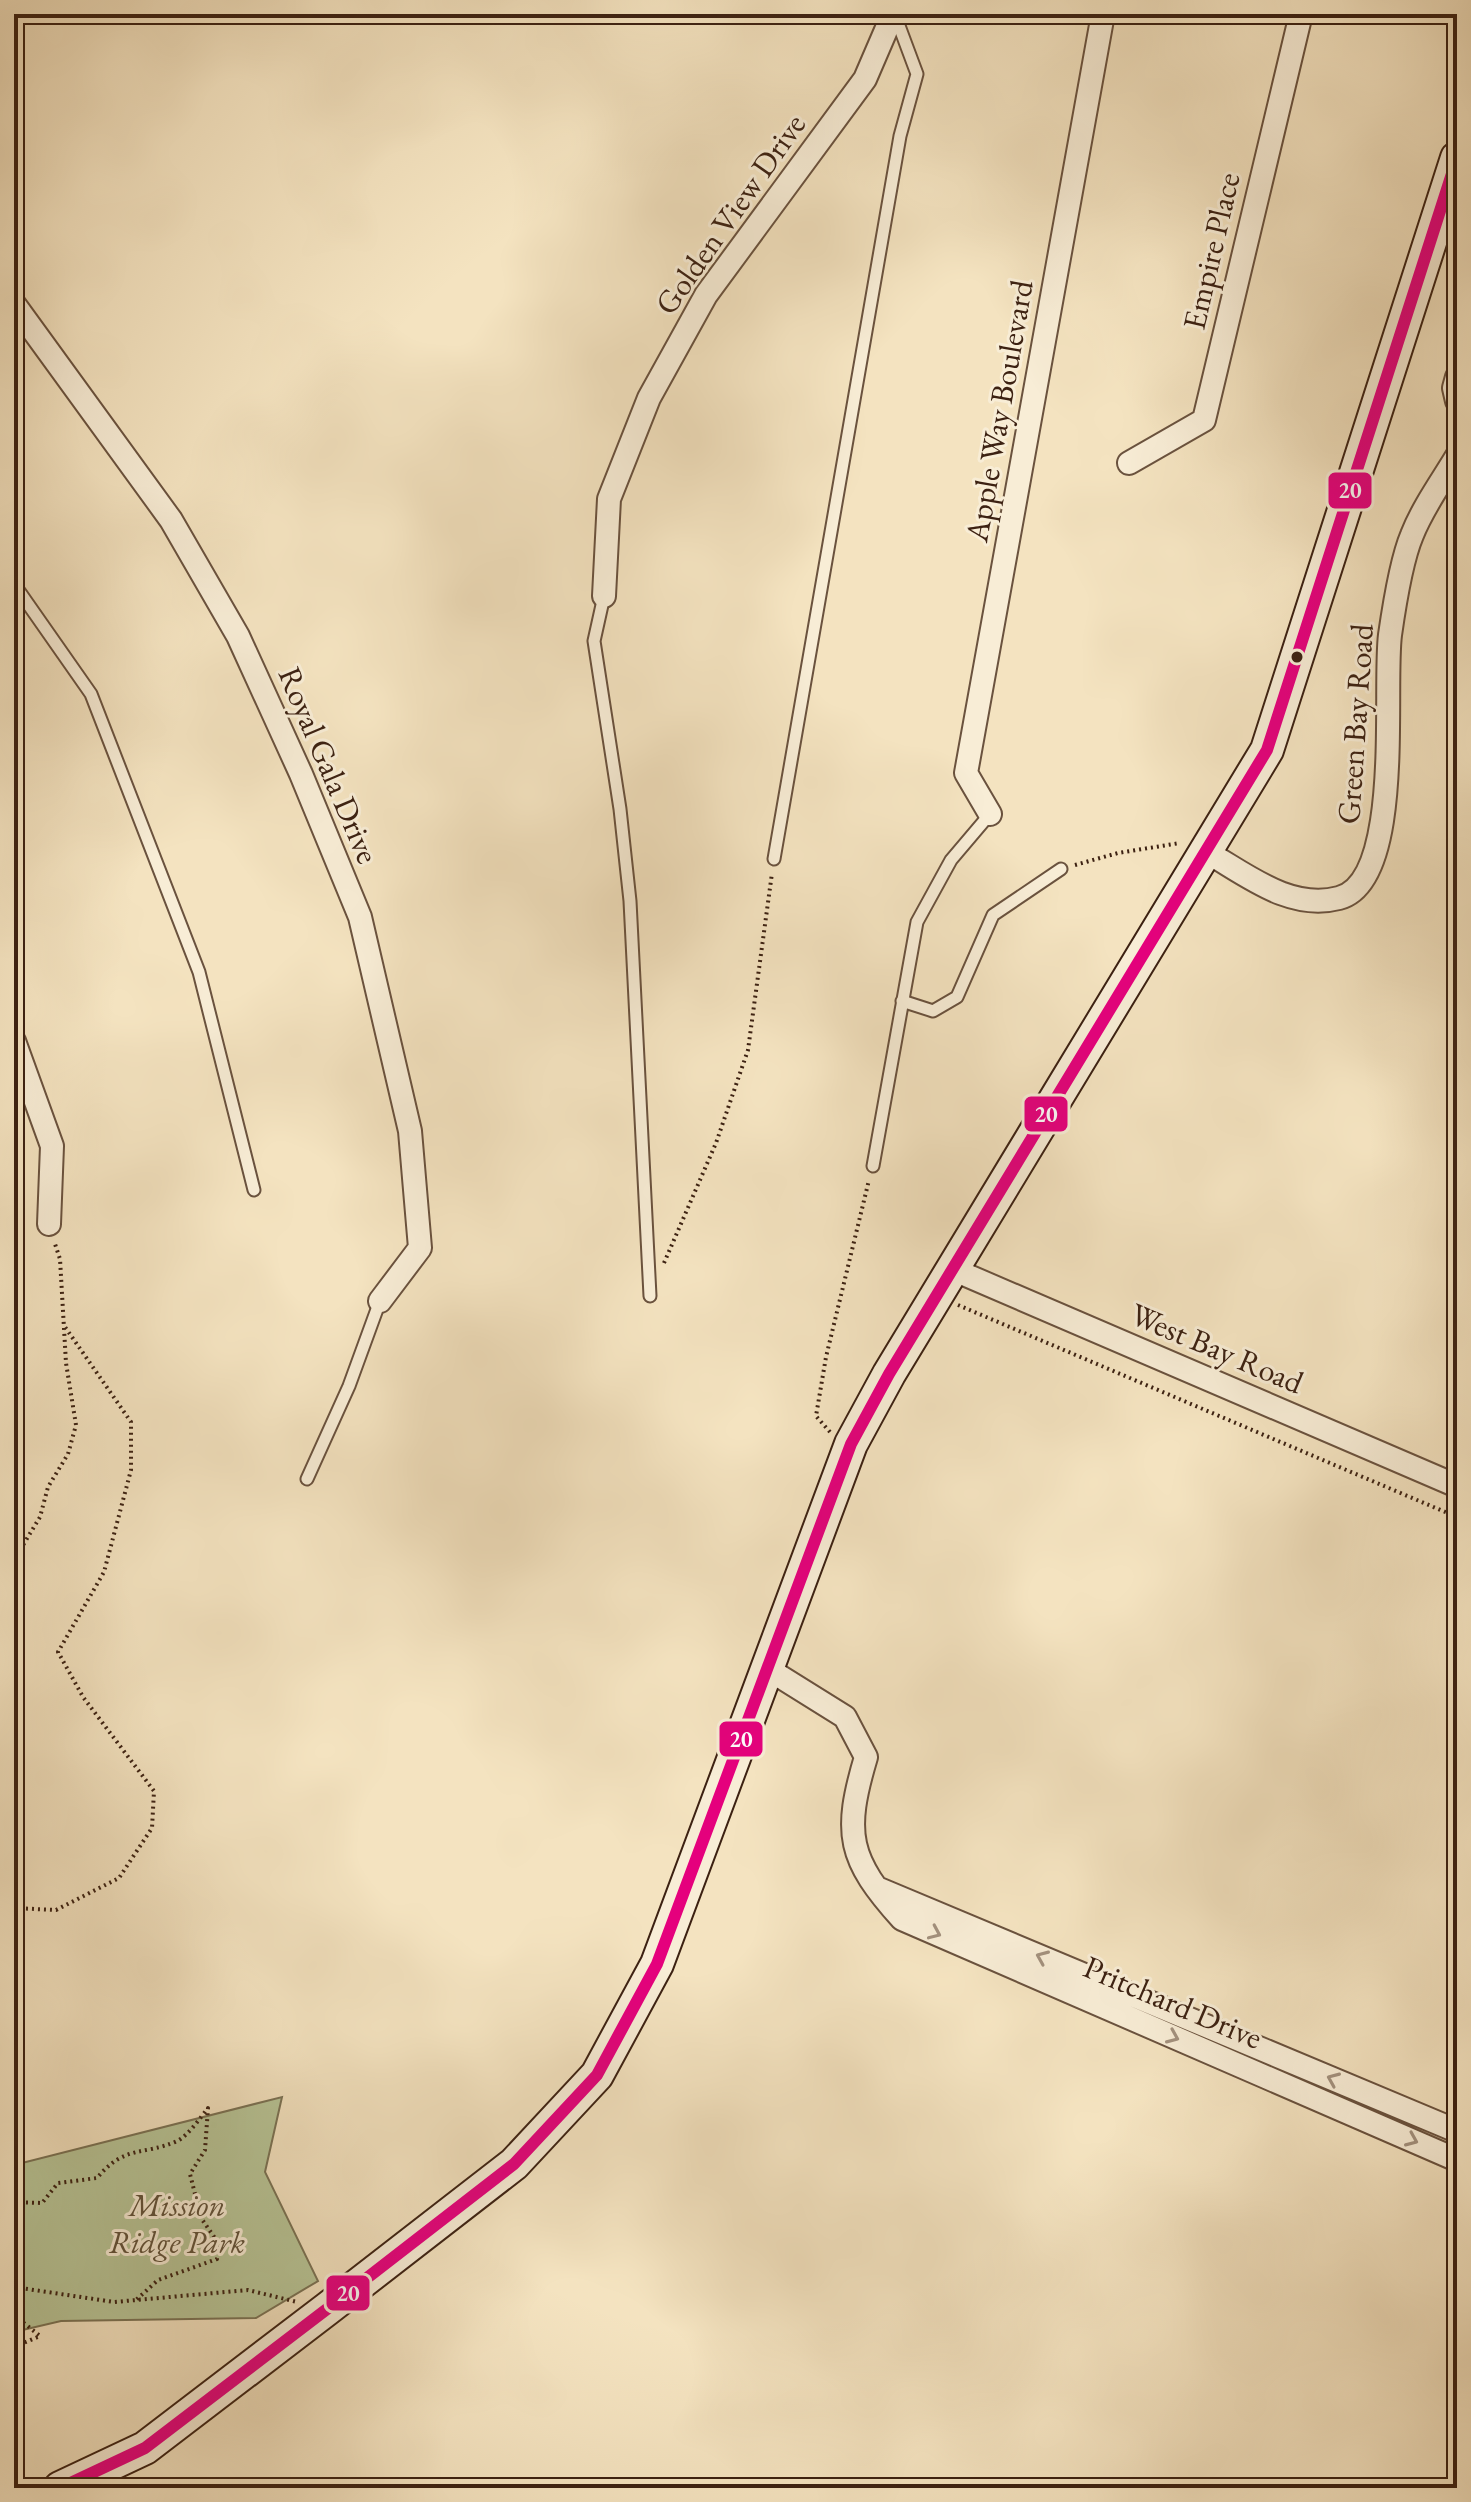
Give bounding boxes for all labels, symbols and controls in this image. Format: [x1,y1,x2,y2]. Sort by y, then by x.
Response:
street label: Golden View Drive [645,105,815,323]
street label: Empire Place [1173,168,1249,334]
street label: Apple Way Boulevard [955,276,1043,546]
line badge: 20 [1327,471,1373,510]
text: 20 [1338,476,1362,505]
street label: Green Bay Road [1327,622,1383,826]
unlabelled marker [1289,649,1305,665]
street label: Royal Gala Drive [269,660,389,870]
line badge: 20 [1023,1095,1069,1133]
text: 20 [1034,1100,1058,1129]
street label: West Bay Road [1124,1293,1311,1404]
line badge: 20 [718,1720,764,1758]
text: 20 [729,1725,753,1754]
one-way arrow [926,1923,941,1939]
street label: Pritchard Drive [1077,1946,1269,2058]
one-way arrow [1036,1950,1050,1967]
one-way arrow [1165,2027,1179,2043]
one-way arrow [1327,2073,1342,2089]
one-way arrow [1403,2130,1418,2146]
park label: Mission Ridge Park [109,2184,246,2263]
line badge: 20 [325,2274,371,2312]
text: 20 [336,2279,360,2308]

